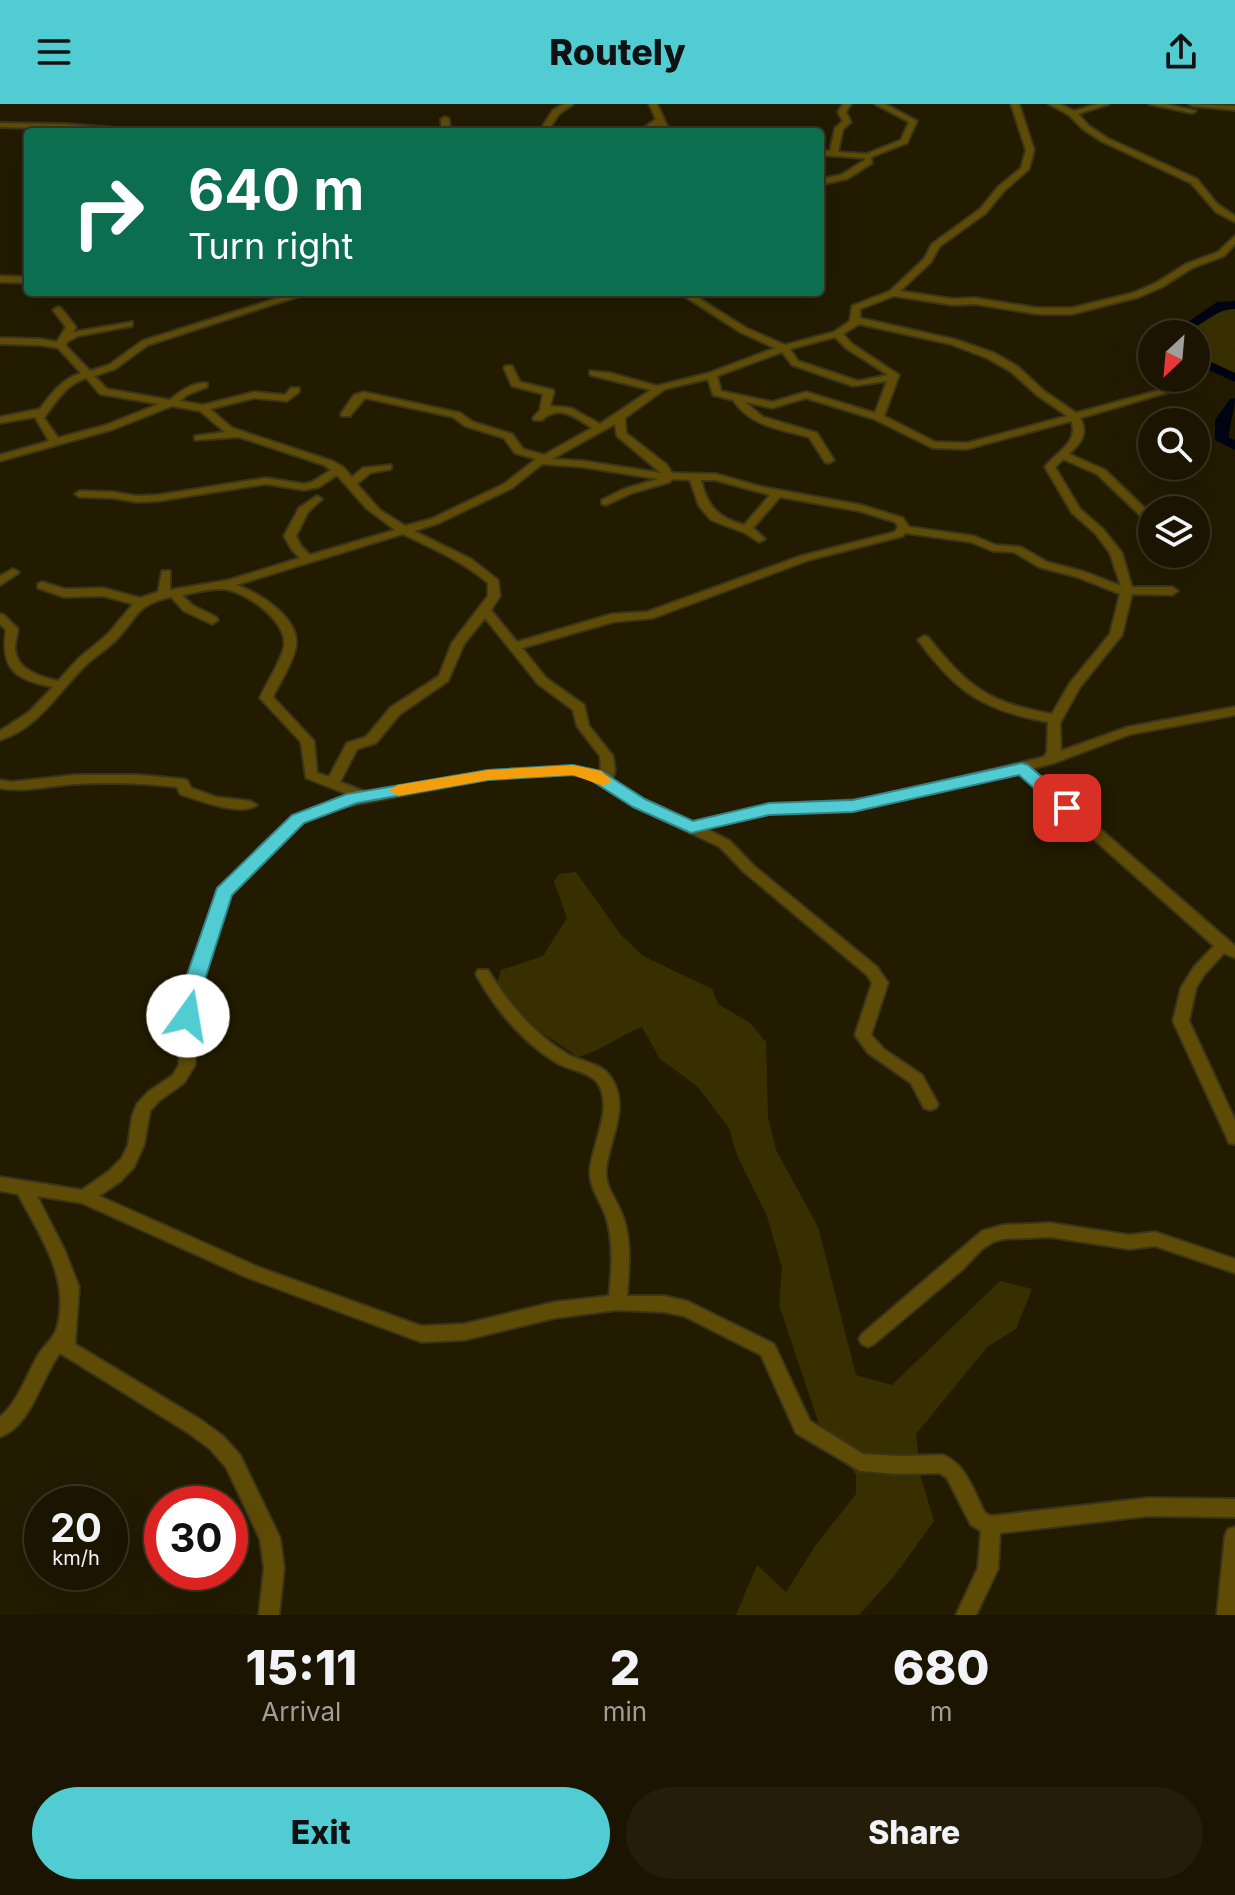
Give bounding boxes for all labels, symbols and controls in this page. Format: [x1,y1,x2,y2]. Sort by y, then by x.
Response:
icon: menu [32,30,76,74]
text: Routely [549,30,686,74]
icon: share [1159,30,1203,74]
text: 640 m [188,156,364,224]
icon: right [56,160,160,264]
text: Turn right [188,224,353,268]
north arrow [1138,320,1210,392]
map controls [1138,320,1210,568]
button: search [1138,408,1210,480]
button: layers [1138,496,1210,568]
pin [1033,774,1101,842]
icon: arrive [1045,786,1089,830]
position arrow [146,974,230,1058]
speed limit sign: 30 [144,1486,248,1590]
text: 20 [50,1503,102,1552]
text: km/h [52,1546,100,1570]
text: 15:11 [245,1638,357,1697]
text: 2 [610,1638,640,1697]
text: 680 [893,1638,990,1697]
text: Arrival [261,1696,341,1727]
text: min [603,1696,647,1727]
text: m [930,1696,952,1727]
button: Exit [32,1787,610,1879]
button: Share [626,1787,1203,1879]

